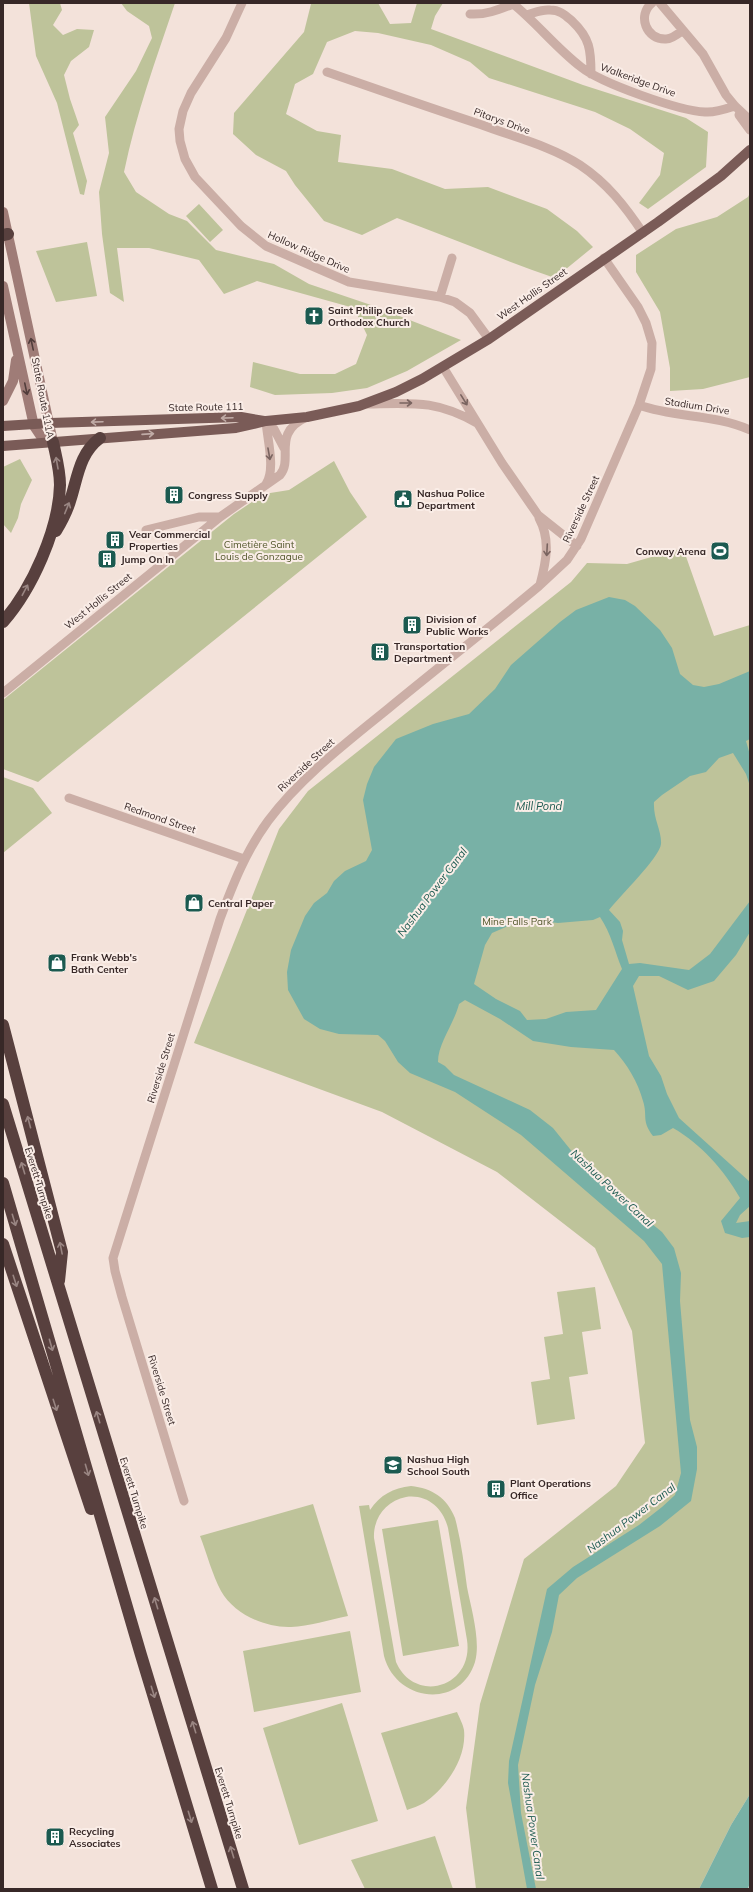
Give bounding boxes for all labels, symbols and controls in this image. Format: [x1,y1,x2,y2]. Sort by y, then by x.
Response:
street label: Walkeridge Drive [598,60,678,100]
street label: Pitarys Drive [472,105,532,137]
street label: Hollow Ridge Drive [266,228,352,276]
street label: West Hollis Street [494,265,570,323]
place label: Saint Philip Greek Orthodox Church [328,304,413,329]
church icon: Saint Philip Greek Orthodox Church [303,305,325,327]
one-way arrow [27,338,35,351]
street label: State Route 111A [29,356,57,440]
one-way arrow [22,383,30,396]
one-way arrow [460,394,468,405]
street label: Stadium Drive [664,394,730,418]
one-way arrow [399,399,412,407]
street label: State Route 111 [168,400,244,414]
one-way arrow [221,414,234,422]
one-way arrow [91,418,104,426]
one-way arrow [141,431,154,438]
one-way arrow [266,447,274,460]
one-way arrow [53,456,61,469]
street label: Riverside Street [560,473,602,545]
building icon: Congress Supply [163,484,185,506]
place label: Nashua Police Department [417,487,485,512]
public building icon: Nashua Police Department [392,488,414,510]
place label: Congress Supply [188,489,268,502]
one-way arrow [64,503,71,515]
place label: Vear Commercial Properties [128,528,210,553]
building icon: Vear Commercial Properties [104,529,126,551]
park label: Cimetière Saint Louis de Gonzague [215,538,303,563]
sports icon: Conway Arena [709,540,731,562]
one-way arrow [543,543,550,556]
place label: Conway Arena [635,545,706,558]
building icon: Jump On In [96,548,118,570]
place label: Jump On In [121,553,174,566]
street label: West Hollis Street [62,570,135,632]
one-way arrow [22,585,30,597]
place label: Division of Public Works [426,613,489,638]
building icon: Division of Public Works [401,614,423,636]
place label: Transportation Department [394,640,465,665]
building icon: Transportation Department [369,641,391,663]
street label: Riverside Street [275,735,337,795]
water label: Mill Pond [516,799,563,813]
street label: Redmond Street [122,800,198,836]
water label: Nashua Power Canal [394,845,470,939]
shop icon: Central Paper [183,892,205,914]
place label: Central Paper [208,897,274,910]
park label: Mine Falls Park [482,915,553,928]
place label: Frank Webb's Bath Center [71,951,137,976]
shop icon: Frank Webb's Bath Center [46,952,68,974]
street label: Riverside Street [144,1031,178,1105]
one-way arrow [24,1115,32,1128]
street label: Everett Turnpike [22,1146,56,1220]
water label: Nashua Power Canal [568,1146,656,1230]
one-way arrow [18,1163,26,1175]
one-way arrow [11,1214,18,1227]
one-way arrow [56,1241,64,1254]
one-way arrow [12,1274,19,1287]
one-way arrow [48,1338,55,1351]
street label: Riverside Street [145,1353,179,1427]
one-way arrow [52,1398,59,1411]
one-way arrow [94,1412,102,1424]
place label: Nashua High School South [407,1453,470,1478]
school or university icon: Nashua High School South [382,1454,404,1476]
street label: Everett Turnpike [117,1456,151,1530]
one-way arrow [84,1463,91,1476]
place label: Plant Operations Office [510,1477,591,1502]
building icon: Plant Operations Office [485,1478,507,1500]
water label: Nashua Power Canal [584,1480,678,1556]
one-way arrow [152,1597,159,1610]
one-way arrow [150,1686,157,1699]
one-way arrow [190,1721,197,1734]
street label: Everett Turnpike [212,1766,246,1840]
water label: Nashua Power Canal [519,1772,547,1881]
one-way arrow [187,1810,194,1823]
place label: Recycling Associates [69,1825,120,1850]
building icon: Recycling Associates [44,1826,66,1848]
one-way arrow [228,1845,235,1858]

